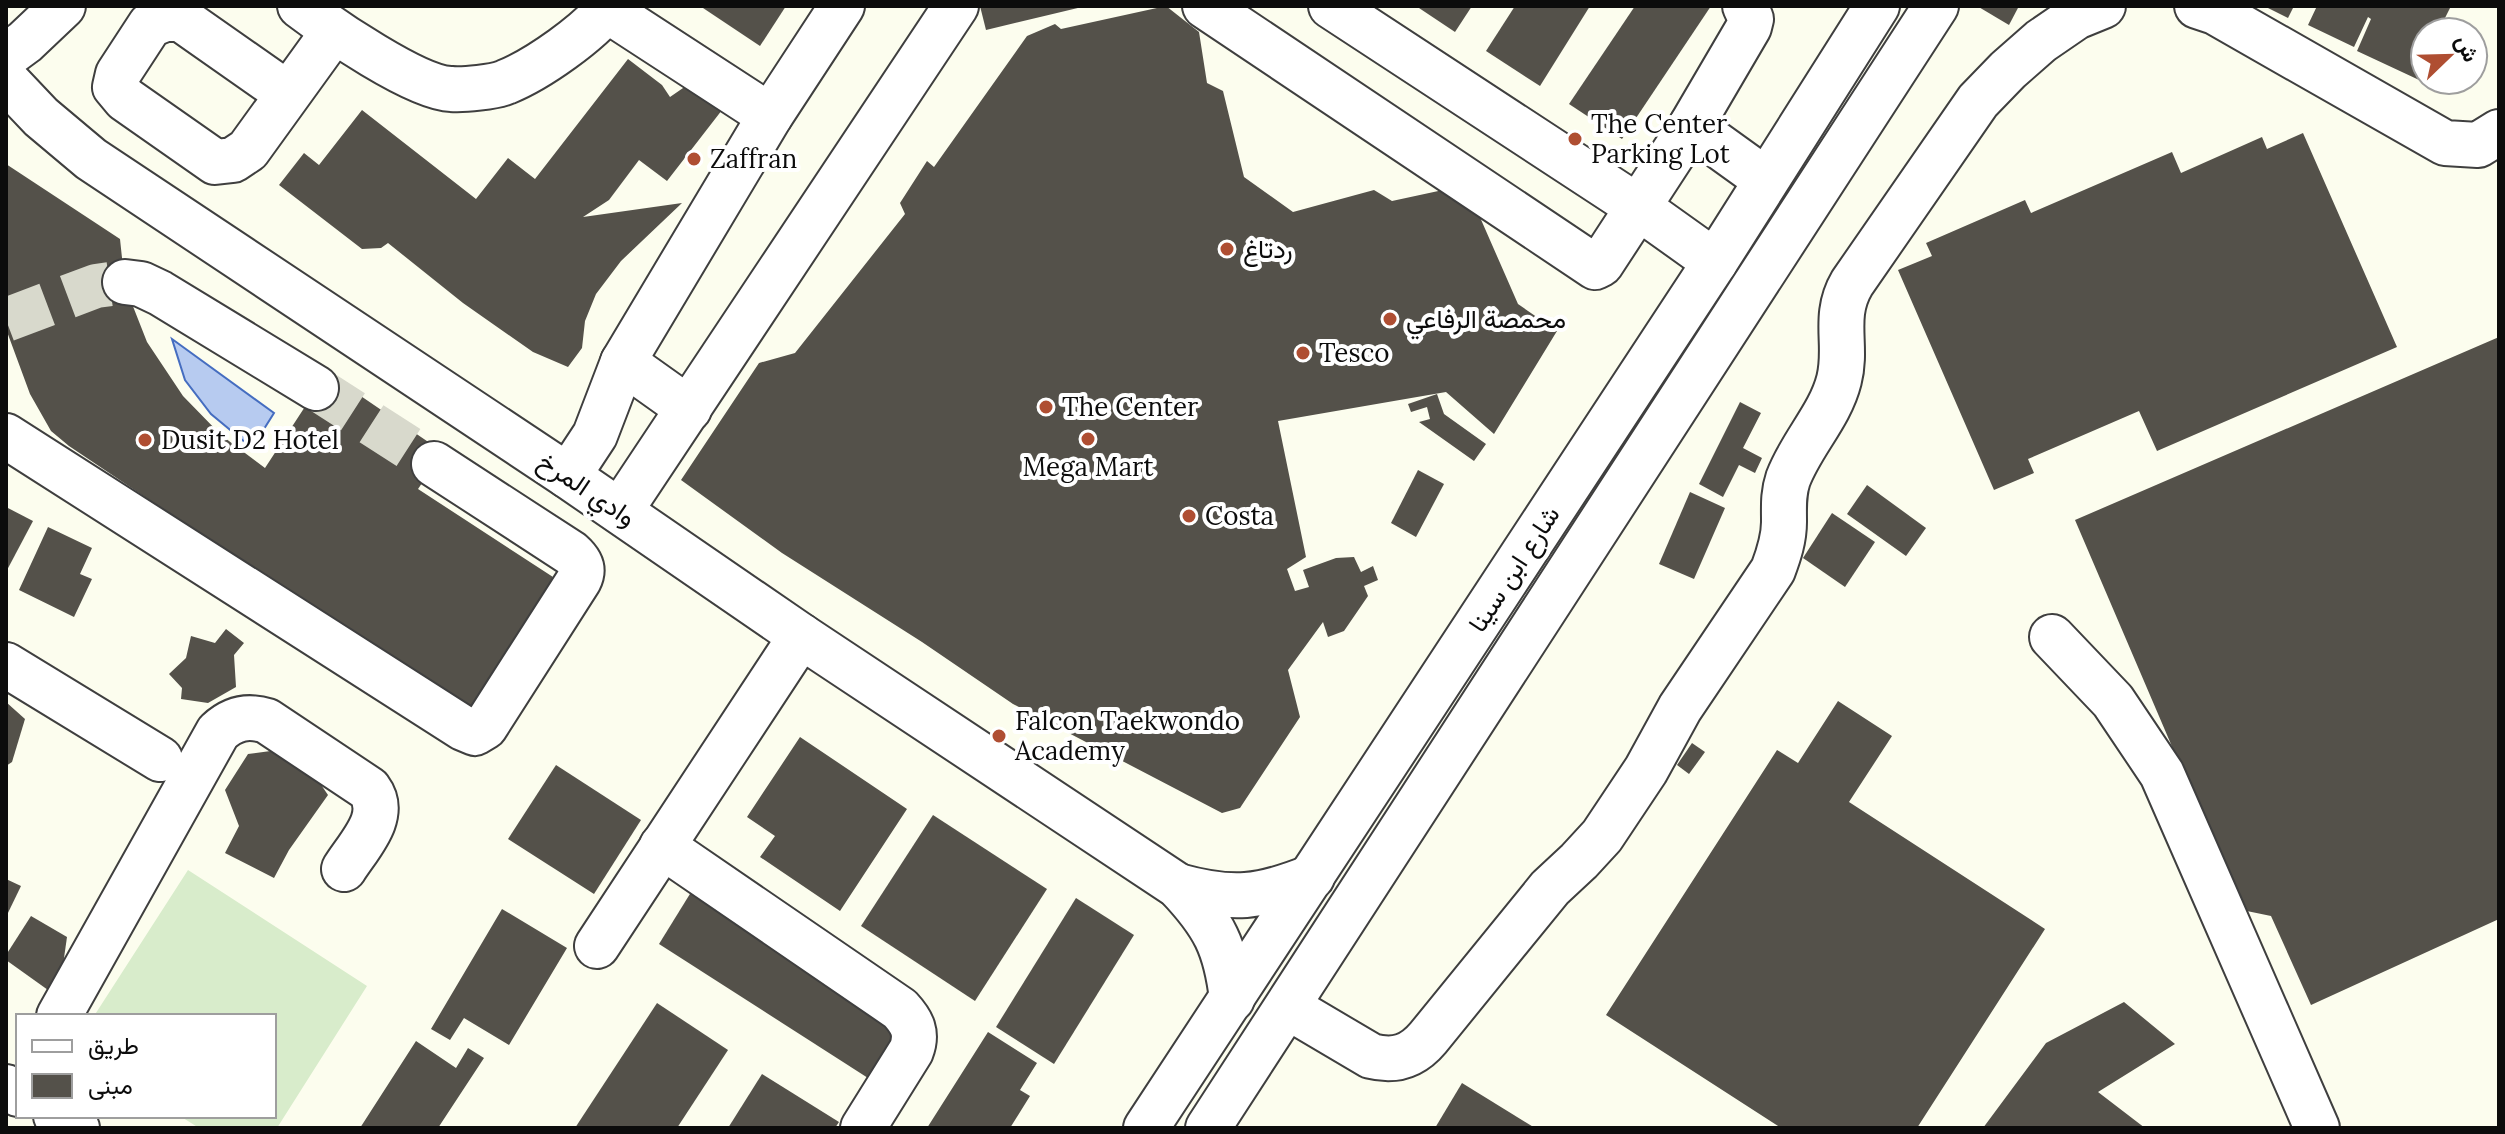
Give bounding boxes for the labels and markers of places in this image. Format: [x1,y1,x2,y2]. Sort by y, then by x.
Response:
place label: The Center Parking Lot [1591,107,1730,170]
marker: The Center Parking Lot [1566,130,1584,148]
place label: Zaffran [710,142,797,175]
marker: Zaffran [685,150,703,168]
place label: ردتاغ [1243,232,1293,267]
marker: ردتاغ [1218,240,1236,258]
place label: محمصة الرفاعي [1406,302,1566,340]
marker: محمصة الرفاعي [1381,310,1399,328]
place label: Tesco [1319,336,1389,369]
marker: Tesco [1294,344,1312,362]
place label: The Center [1062,390,1199,423]
marker: The Center [1037,398,1055,416]
place label: Dusit D2 Hotel [161,423,339,456]
marker: Mega Mart [1079,430,1097,448]
marker: Dusit D2 Hotel [136,431,154,449]
place label: Mega Mart [1022,450,1154,483]
place label: Costa [1205,499,1274,532]
marker: Costa [1180,507,1198,525]
place label: Falcon Taekwondo Academy [1014,704,1240,767]
marker: Falcon Taekwondo Academy [990,727,1008,745]

